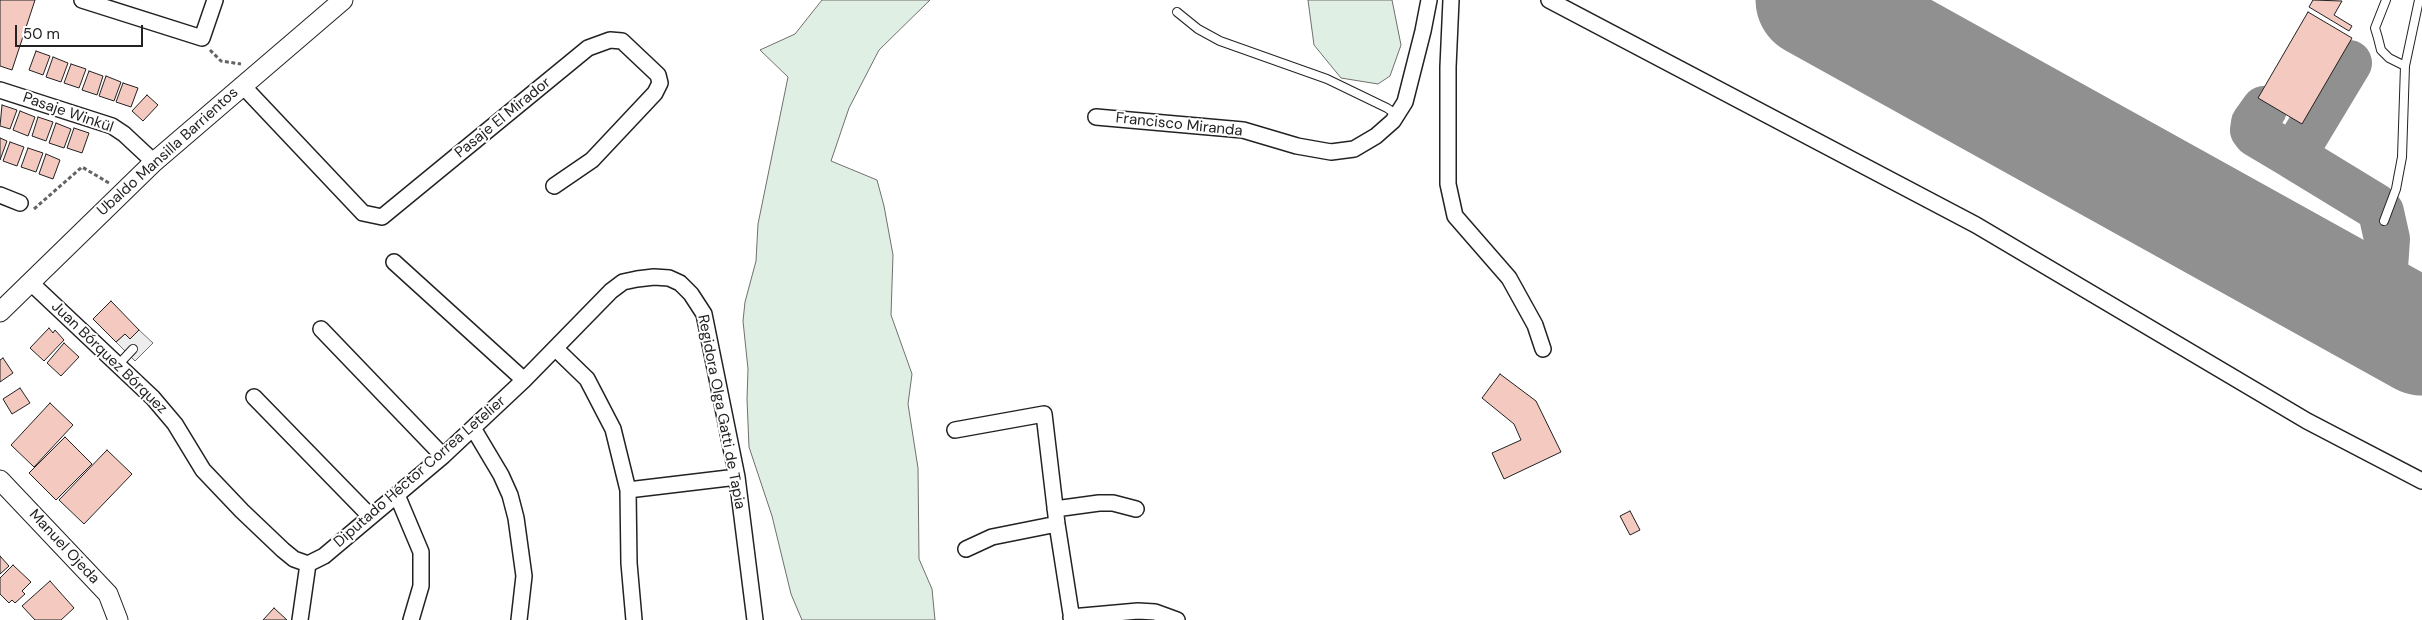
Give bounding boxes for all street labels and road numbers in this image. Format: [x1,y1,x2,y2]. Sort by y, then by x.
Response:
street label: Pasaje El Mirador [452,74,554,162]
street label: Ubaldo Mansilla Barrientos [94,84,242,220]
street label: Pasaje Winkül [20,89,116,137]
street label: Francisco Miranda [1115,109,1243,141]
street label: Juan Bórquez Bórquez [47,298,171,418]
street label: Regidora Olga Gatti de Tapia [693,313,749,511]
street label: Diputado Héctor Correa Letelier [330,393,510,551]
street label: Manuel Ojeda [25,506,103,588]

